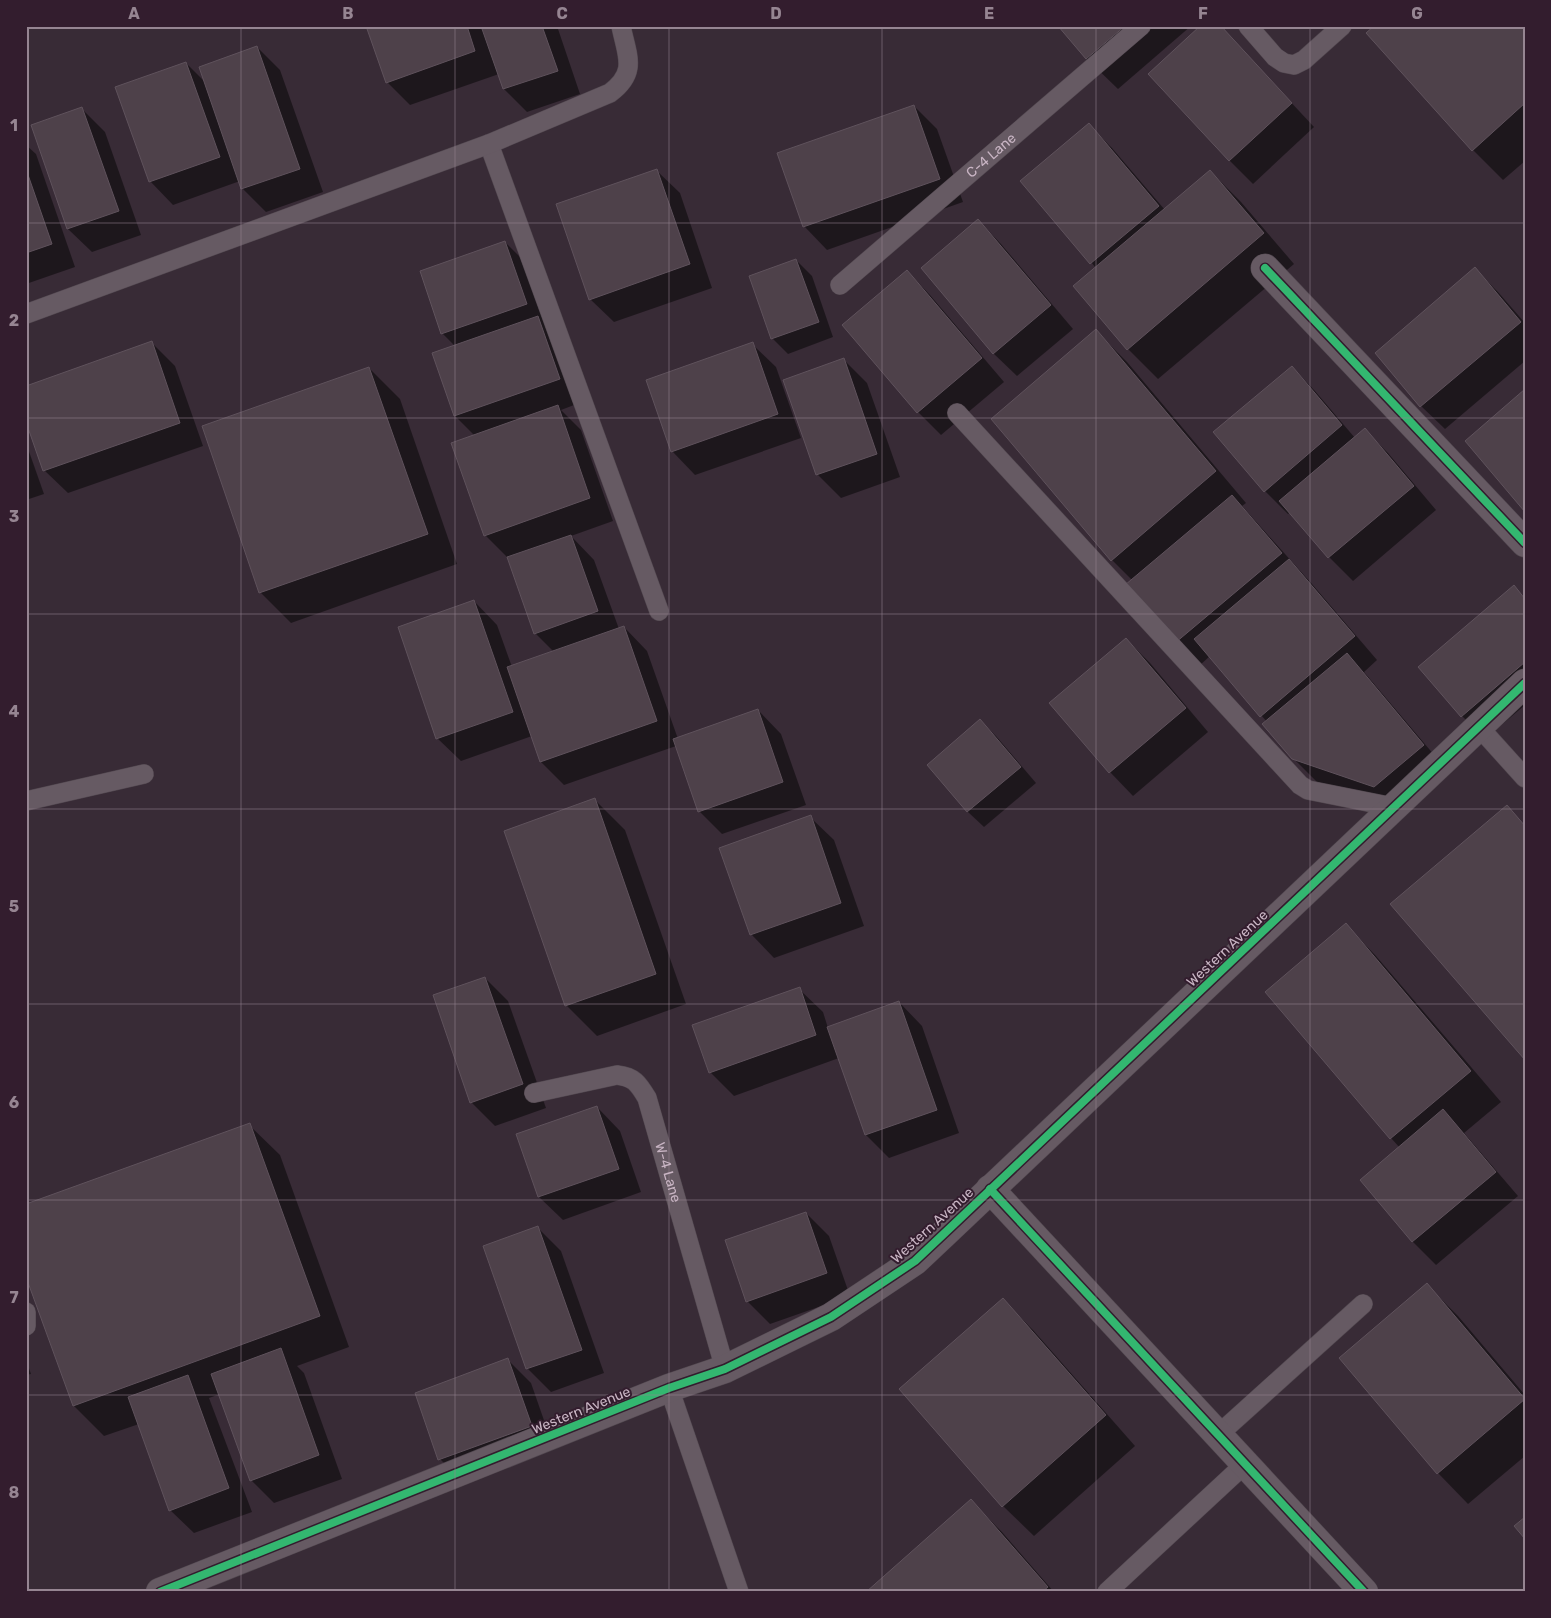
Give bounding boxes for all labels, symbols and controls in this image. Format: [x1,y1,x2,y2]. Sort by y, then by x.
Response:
text: A [128,4,140,23]
text: B [342,4,354,23]
text: C [556,4,568,23]
text: D [770,4,782,23]
text: E [984,4,994,23]
text: F [1198,4,1208,23]
text: G [1411,4,1423,23]
text: 1 [10,116,18,135]
street label: C-4 Lane [963,129,1020,182]
text: 2 [9,311,19,330]
text: 3 [9,507,19,526]
text: 4 [9,702,20,721]
text: 5 [9,897,19,916]
street label: Western Avenue [1183,906,1272,990]
text: 6 [9,1093,19,1112]
street label: W-4 Lane [651,1140,685,1205]
street label: Western Avenue [888,1184,977,1267]
text: 7 [9,1288,19,1307]
street label: Western Avenue [529,1383,633,1438]
text: 8 [9,1483,20,1502]

